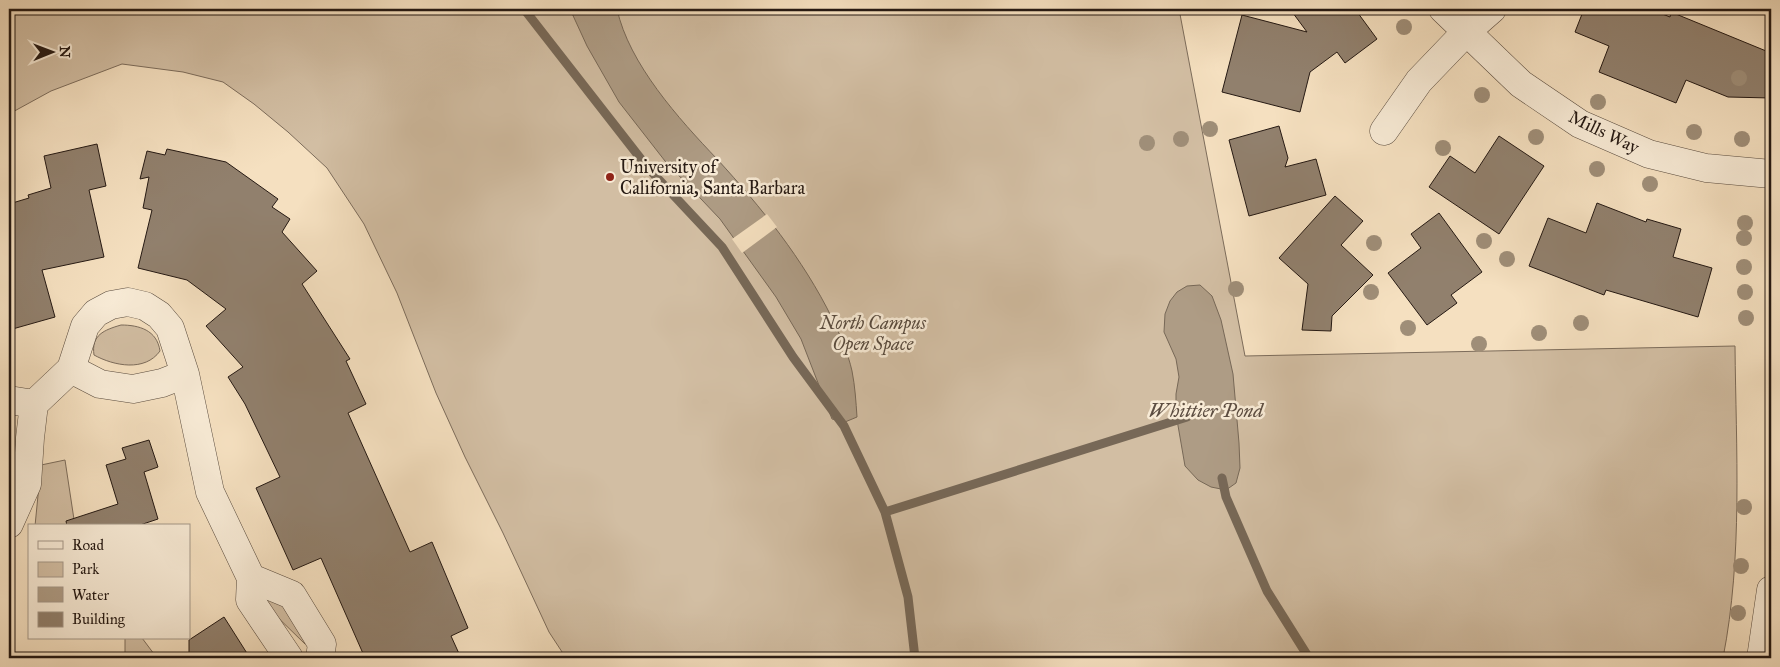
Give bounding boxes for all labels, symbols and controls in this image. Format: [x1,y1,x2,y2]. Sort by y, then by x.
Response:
north arrow [28,28,78,78]
text: N [56,46,73,58]
street label: Mills Way [1565,106,1643,159]
place label: University of California, Santa Barbara [620,156,805,199]
marker: University of California, Santa Barbara [604,171,616,183]
park label: North Campus Open Space [819,312,927,356]
water label: Whittier Pond [1149,399,1264,422]
legend [28,524,190,640]
text: Road [72,536,104,554]
text: Park [72,560,99,578]
text: Water [72,586,109,604]
text: Building [72,610,126,628]

